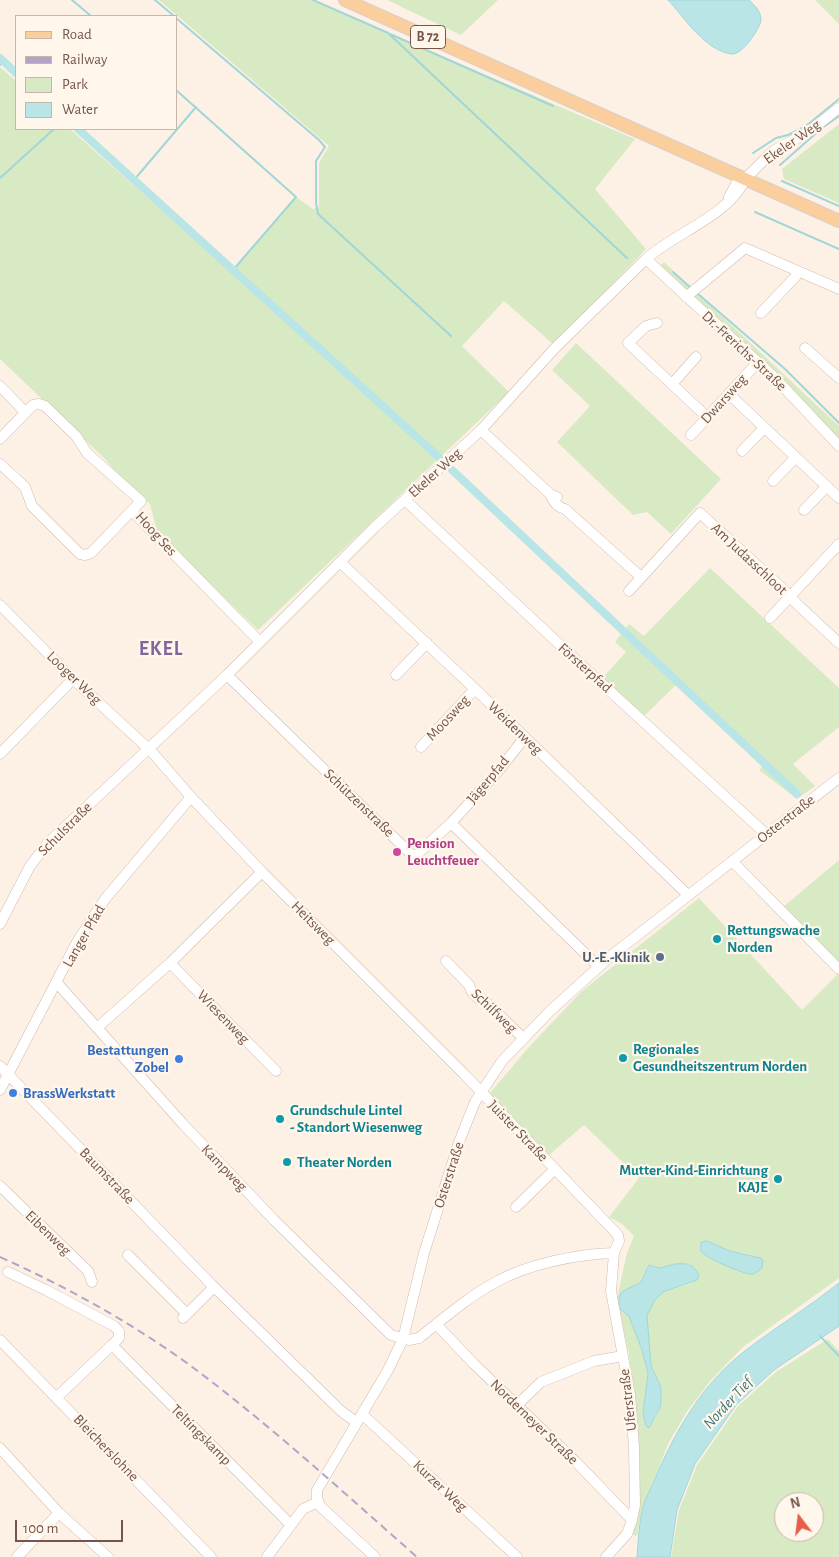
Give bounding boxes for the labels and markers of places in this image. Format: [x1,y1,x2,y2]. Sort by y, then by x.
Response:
place label: Pension Leuchtfeuer [407,834,479,869]
marker: Pension Leuchtfeuer [391,846,403,858]
place label: Rettungswache Norden [727,921,820,956]
marker: Rettungswache Norden [711,933,723,945]
place label: U.-E.-Klinik [582,948,650,966]
marker: U.-E.-Klinik [654,951,666,963]
place label: Regionales Gesundheitszentrum Norden [633,1040,807,1075]
place label: Bestattungen Zobel [87,1041,169,1076]
marker: Regionales Gesundheitszentrum Norden [617,1052,629,1064]
marker: Bestattungen Zobel [173,1053,185,1065]
place label: BrassWerkstatt [23,1084,115,1102]
marker: BrassWerkstatt [7,1087,19,1099]
place label: Grundschule Lintel - Standort Wiesenweg [290,1101,422,1136]
marker: Grundschule Lintel - Standort Wiesenweg [274,1113,286,1125]
place label: Theater Norden [297,1153,392,1171]
marker: Theater Norden [281,1156,293,1168]
place label: Mutter-Kind-Einrichtung KAJE [619,1161,768,1196]
marker: Mutter-Kind-Einrichtung KAJE [772,1173,784,1185]

